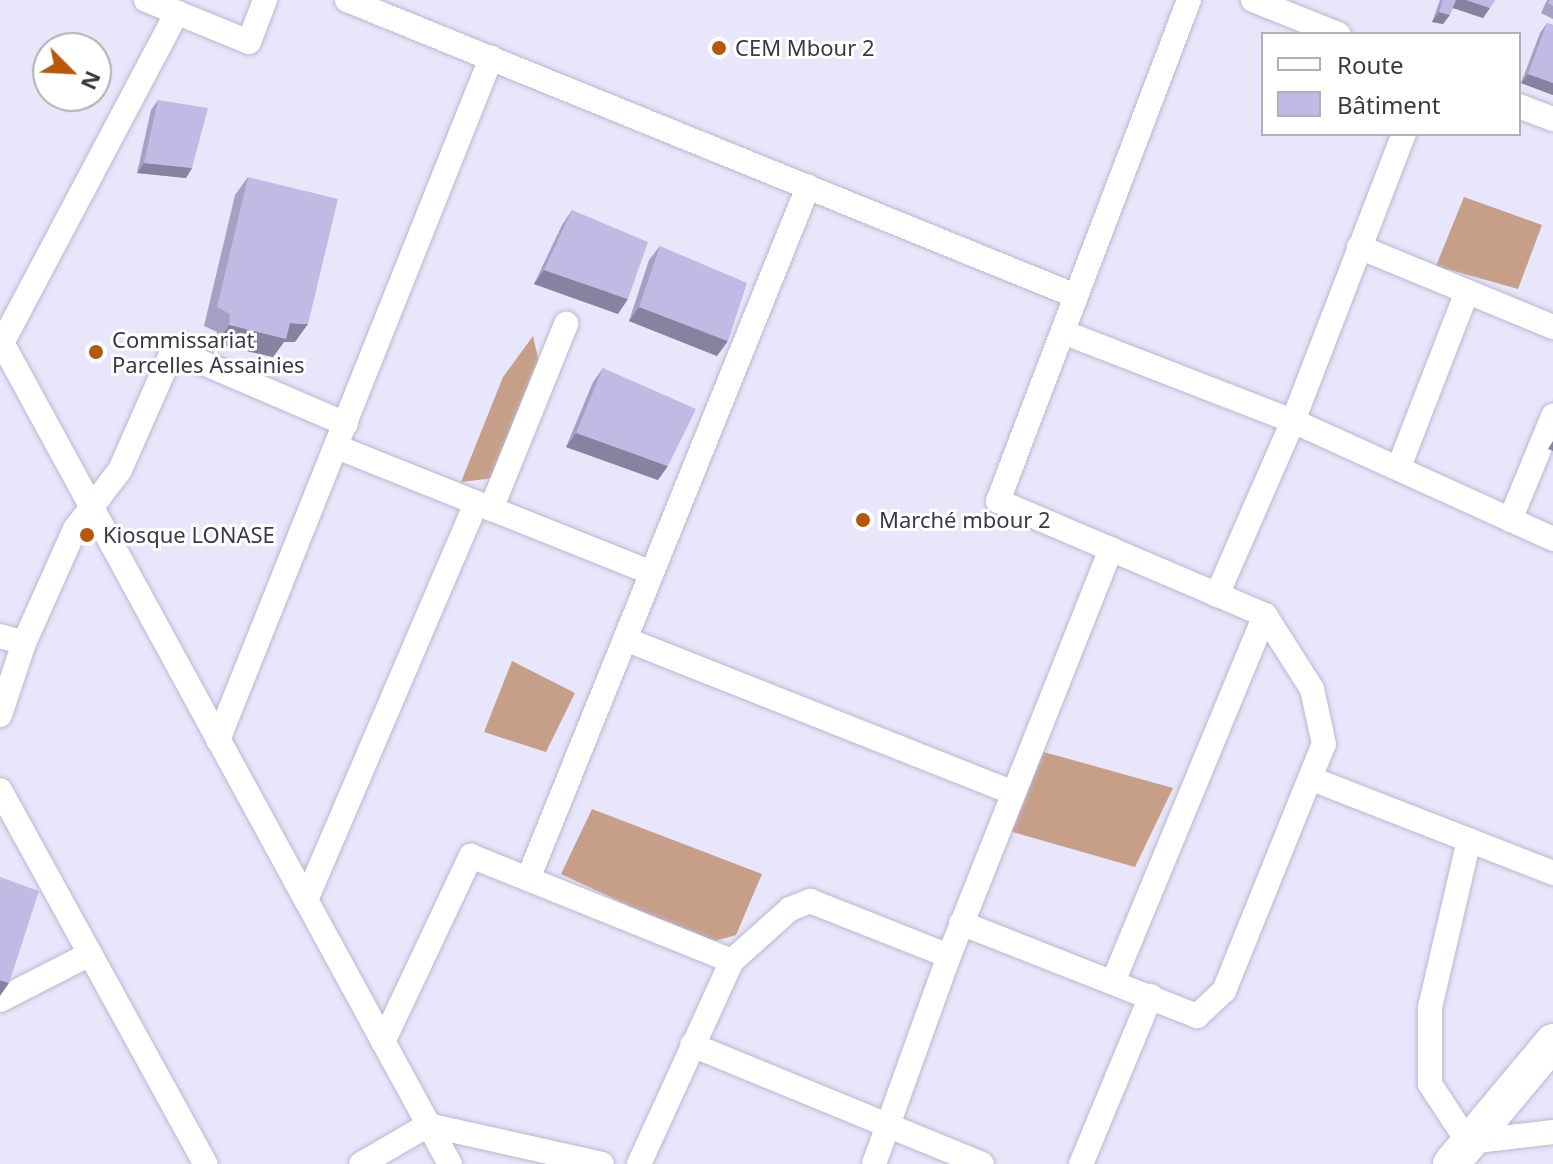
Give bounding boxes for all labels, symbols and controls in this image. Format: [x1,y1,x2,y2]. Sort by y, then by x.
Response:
north arrow [32,32,112,112]
legend [1261,32,1521,136]
place label: CEM Mbour 2 [735,35,875,61]
marker: CEM Mbour 2 [710,39,728,57]
text: Route [1337,48,1403,81]
text: N [75,67,109,95]
text: Bâtiment [1337,88,1440,121]
place label: Commissariat Parcelles Assainies [112,326,305,378]
marker: Commissariat Parcelles Assainies [87,343,105,361]
place label: Marché mbour 2 [879,507,1051,533]
marker: Marché mbour 2 [854,511,872,529]
place label: Kiosque LONASE [103,522,275,548]
marker: Kiosque LONASE [78,526,96,544]

